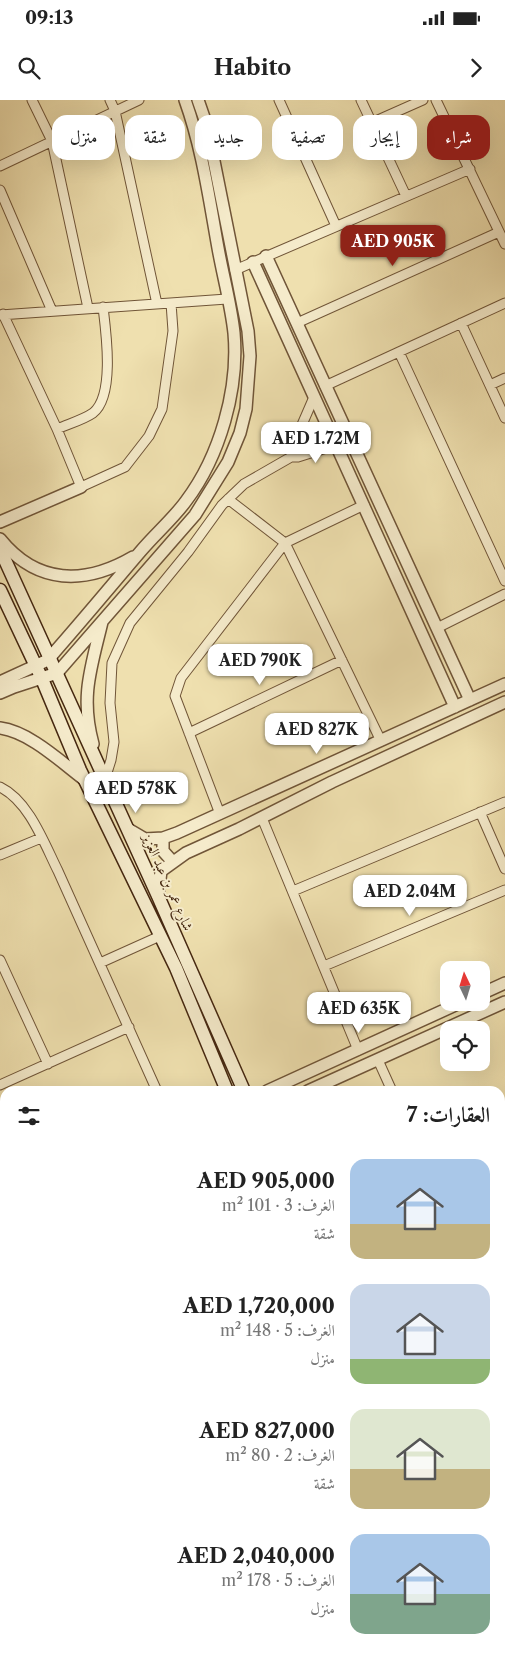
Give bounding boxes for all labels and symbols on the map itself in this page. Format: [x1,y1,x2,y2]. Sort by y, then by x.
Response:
pin: AED 905K [341,224,445,267]
pin: AED 1.72M [259,422,373,464]
pin: AED 790K [208,644,312,686]
pin: AED 827K [265,712,369,755]
pin: AED 578K [84,772,188,814]
street label: شارع عمر بن عبد العزيز [135,829,197,935]
pin: AED 2.04M [353,874,467,917]
north arrow [440,961,490,1011]
pin: AED 635K [307,992,411,1034]

